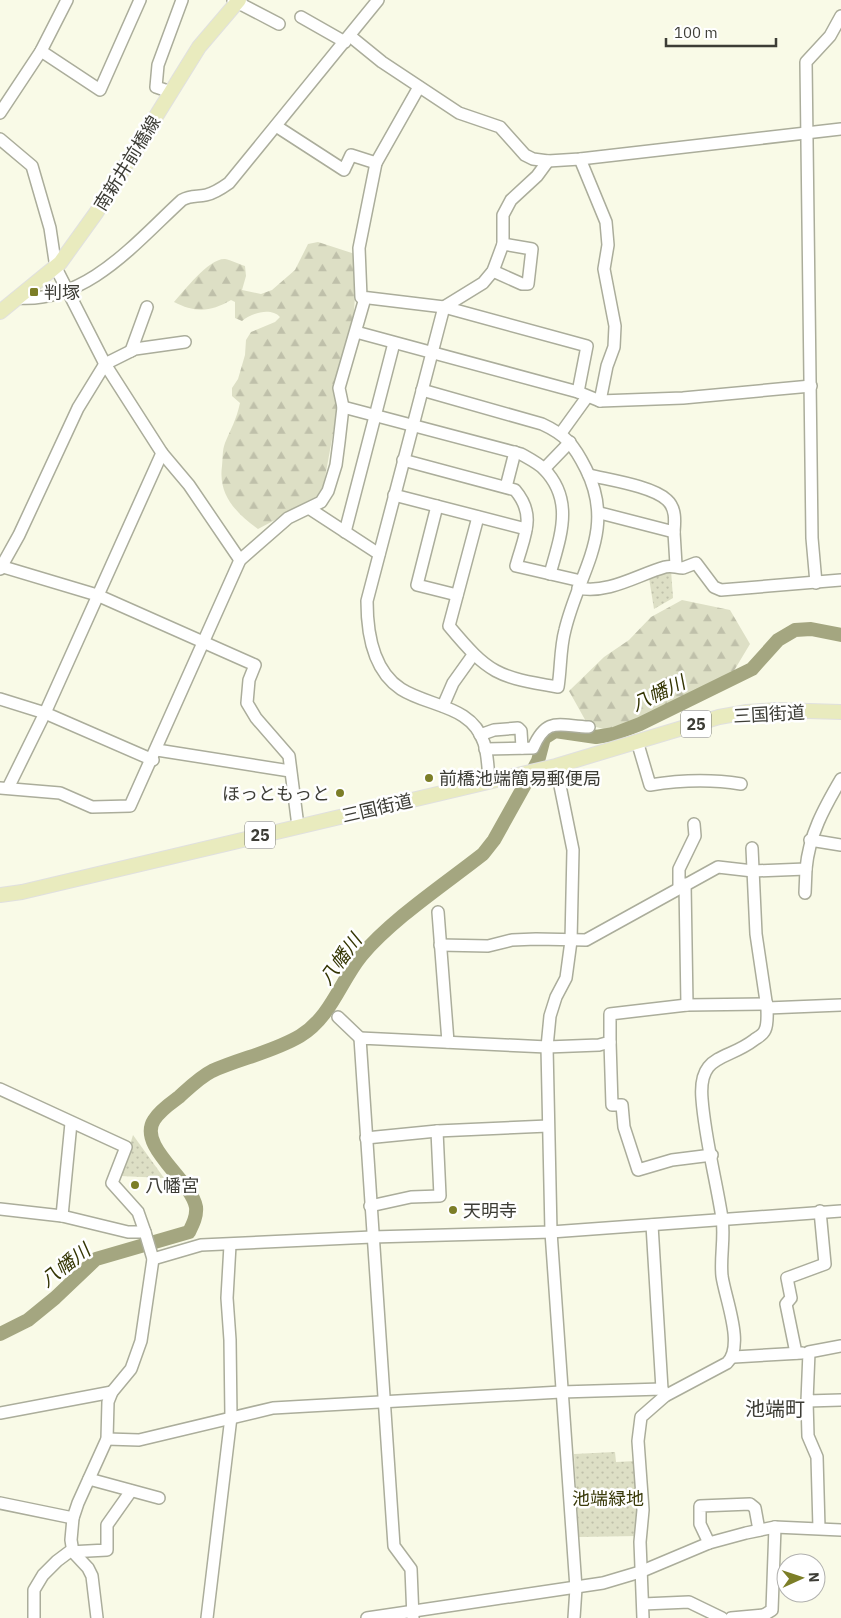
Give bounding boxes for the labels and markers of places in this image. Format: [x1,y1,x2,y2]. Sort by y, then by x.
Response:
place label: 判塚 [44,281,80,304]
marker: 判塚 [28,286,40,298]
place label: 前橋池端簡易郵便局 [439,767,601,790]
marker: 前橋池端簡易郵便局 [423,772,435,784]
place label: ほっともっと [222,782,330,805]
marker: ほっともっと [334,787,346,799]
place label: 八幡宮 [145,1174,199,1197]
marker: 八幡宮 [129,1179,141,1191]
place label: 天明寺 [463,1199,517,1222]
marker: 天明寺 [447,1204,459,1216]

